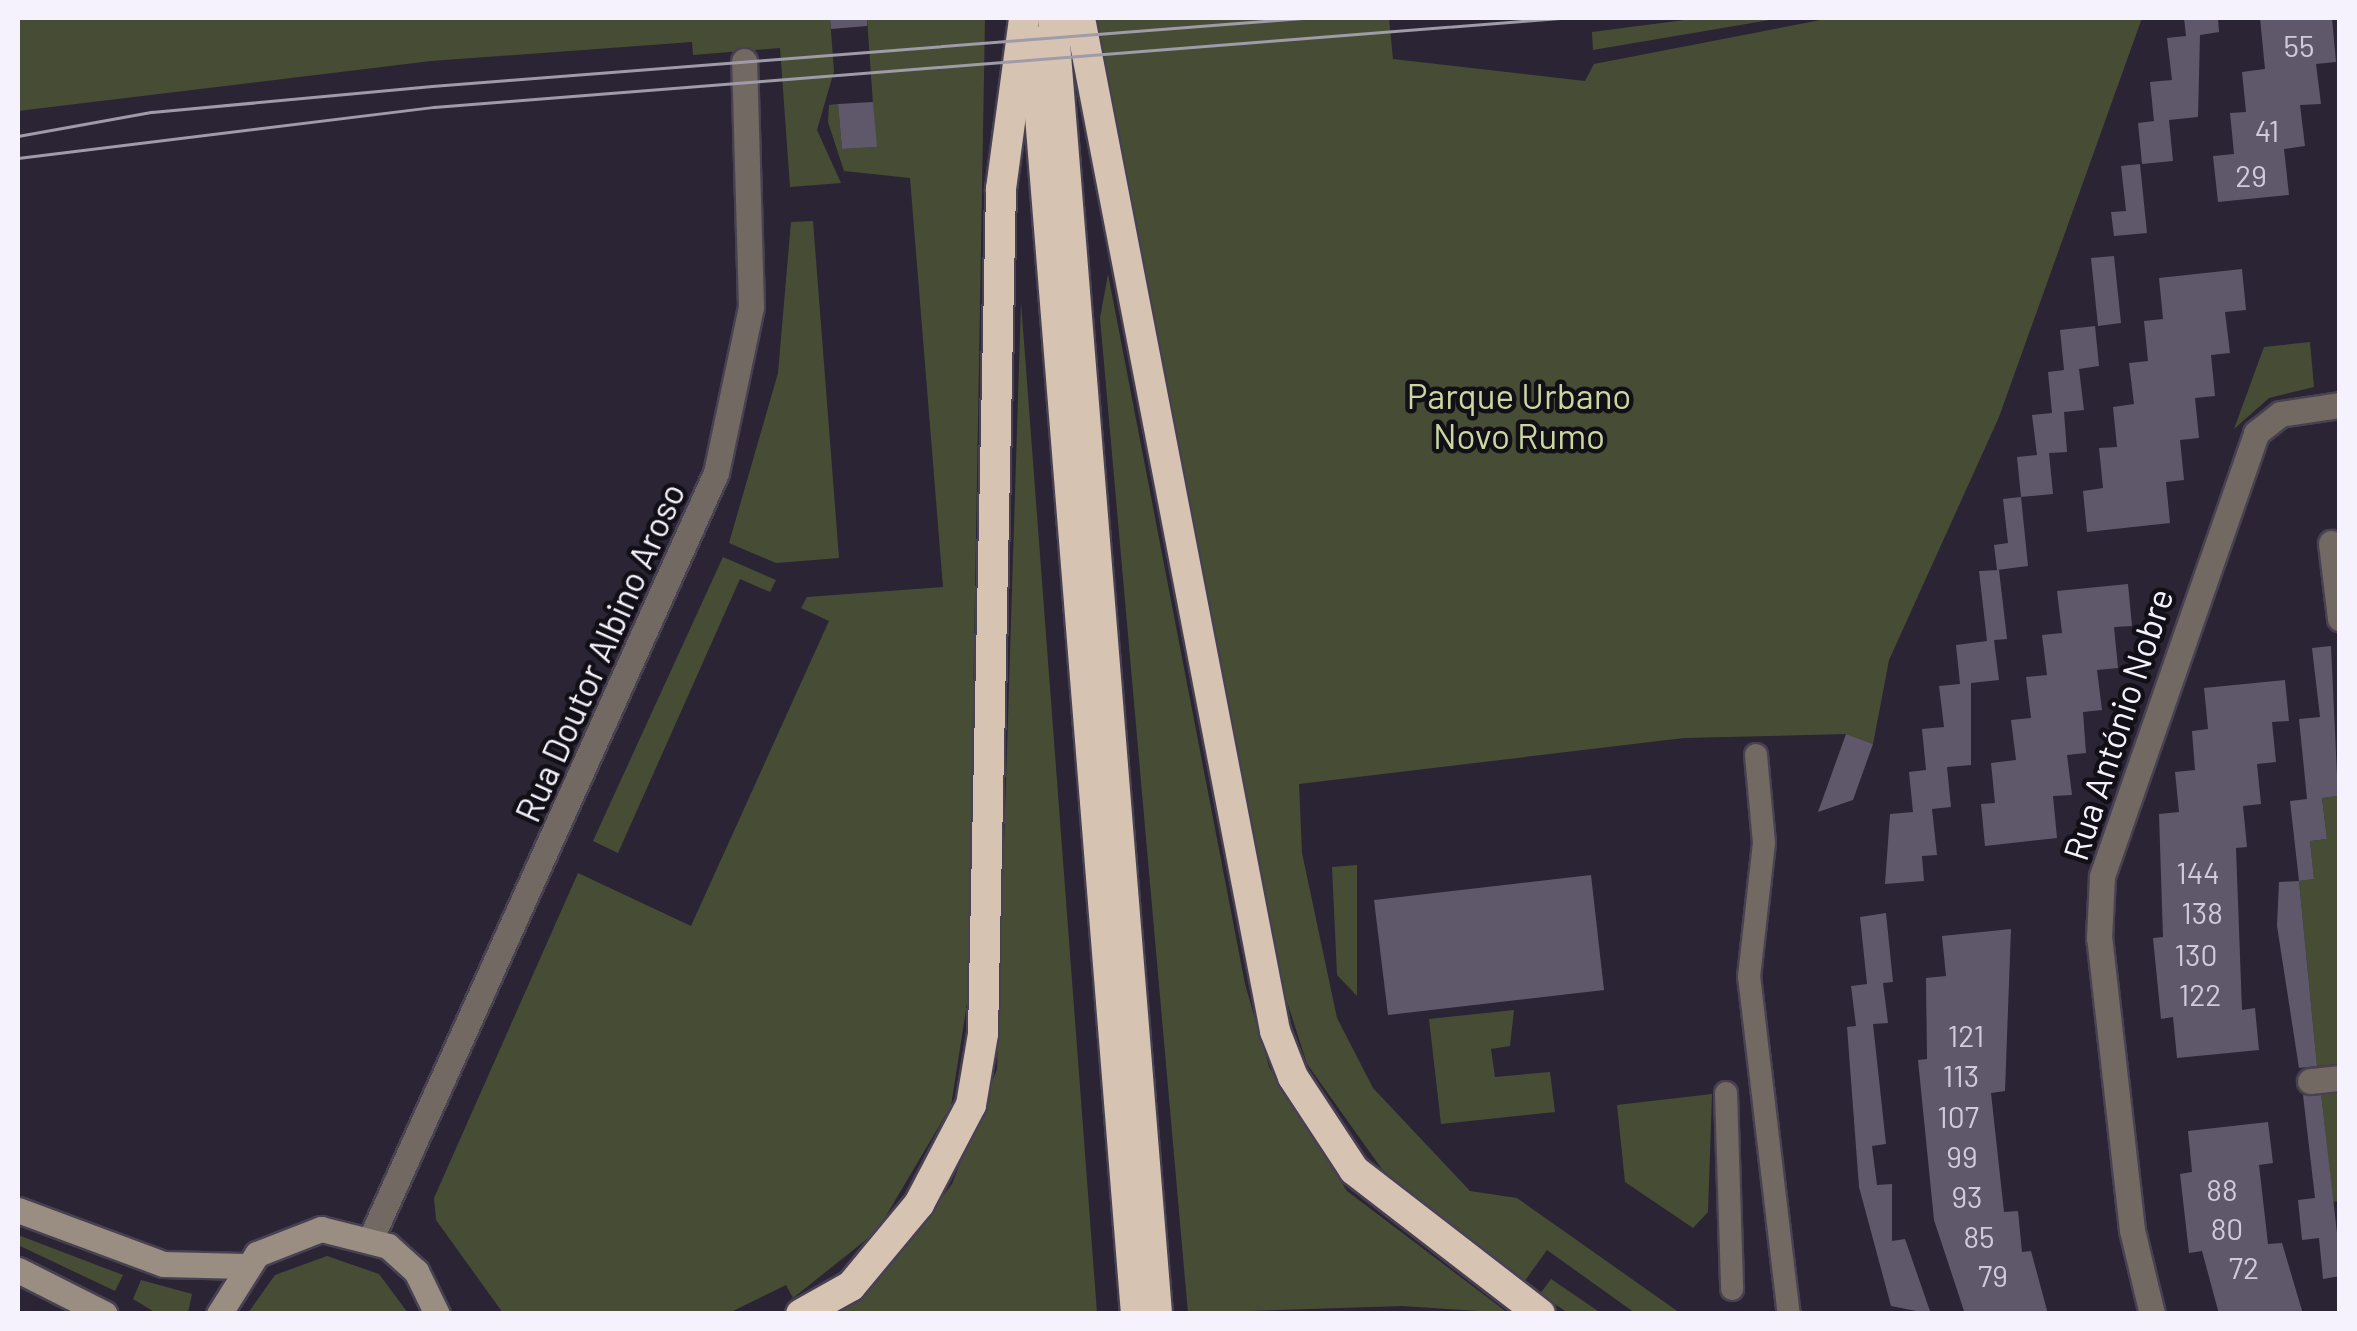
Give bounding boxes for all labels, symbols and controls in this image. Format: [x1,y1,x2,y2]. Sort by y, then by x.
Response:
house number: 55 [2284,27,2314,63]
house number: 41 [2255,112,2279,148]
house number: 29 [2235,157,2267,193]
park label: Parque Urbano Novo Rumo [1407,374,1631,456]
street label: Rua Doutor Albino Aroso [505,476,693,828]
street label: Rua António Nobre [2053,583,2181,865]
house number: 144 [2176,854,2220,890]
house number: 138 [2181,894,2223,930]
house number: 130 [2175,936,2217,972]
house number: 122 [2179,976,2221,1012]
house number: 121 [1948,1017,1984,1053]
house number: 113 [1943,1057,1979,1093]
house number: 107 [1937,1098,1979,1134]
house number: 99 [1946,1138,1978,1174]
house number: 88 [2206,1171,2238,1207]
house number: 93 [1951,1178,1983,1214]
house number: 80 [2211,1210,2243,1246]
house number: 85 [1963,1218,1995,1254]
house number: 72 [2229,1249,2259,1285]
house number: 79 [1978,1257,2008,1293]

